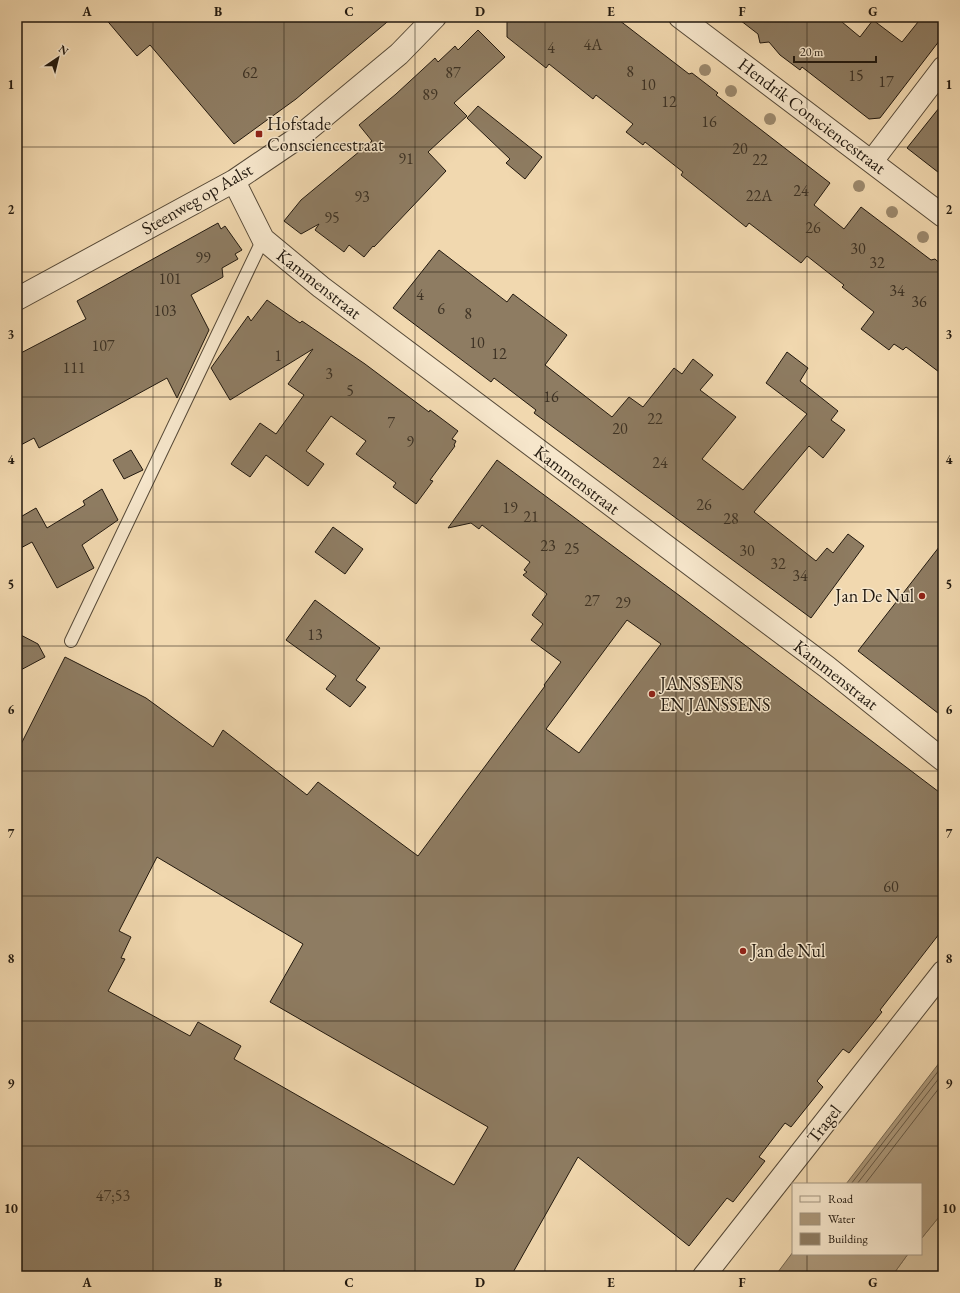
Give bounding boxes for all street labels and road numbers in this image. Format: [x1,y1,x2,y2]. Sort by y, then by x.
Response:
street label: Hendrik Consciencestraat [734,52,891,179]
street label: Steenweg op Aalst [137,157,257,240]
street label: Kammenstraat [272,243,367,324]
street label: Kammenstraat [530,440,625,520]
street label: Kammenstraat [789,634,884,715]
street label: Tragel [801,1100,846,1148]

